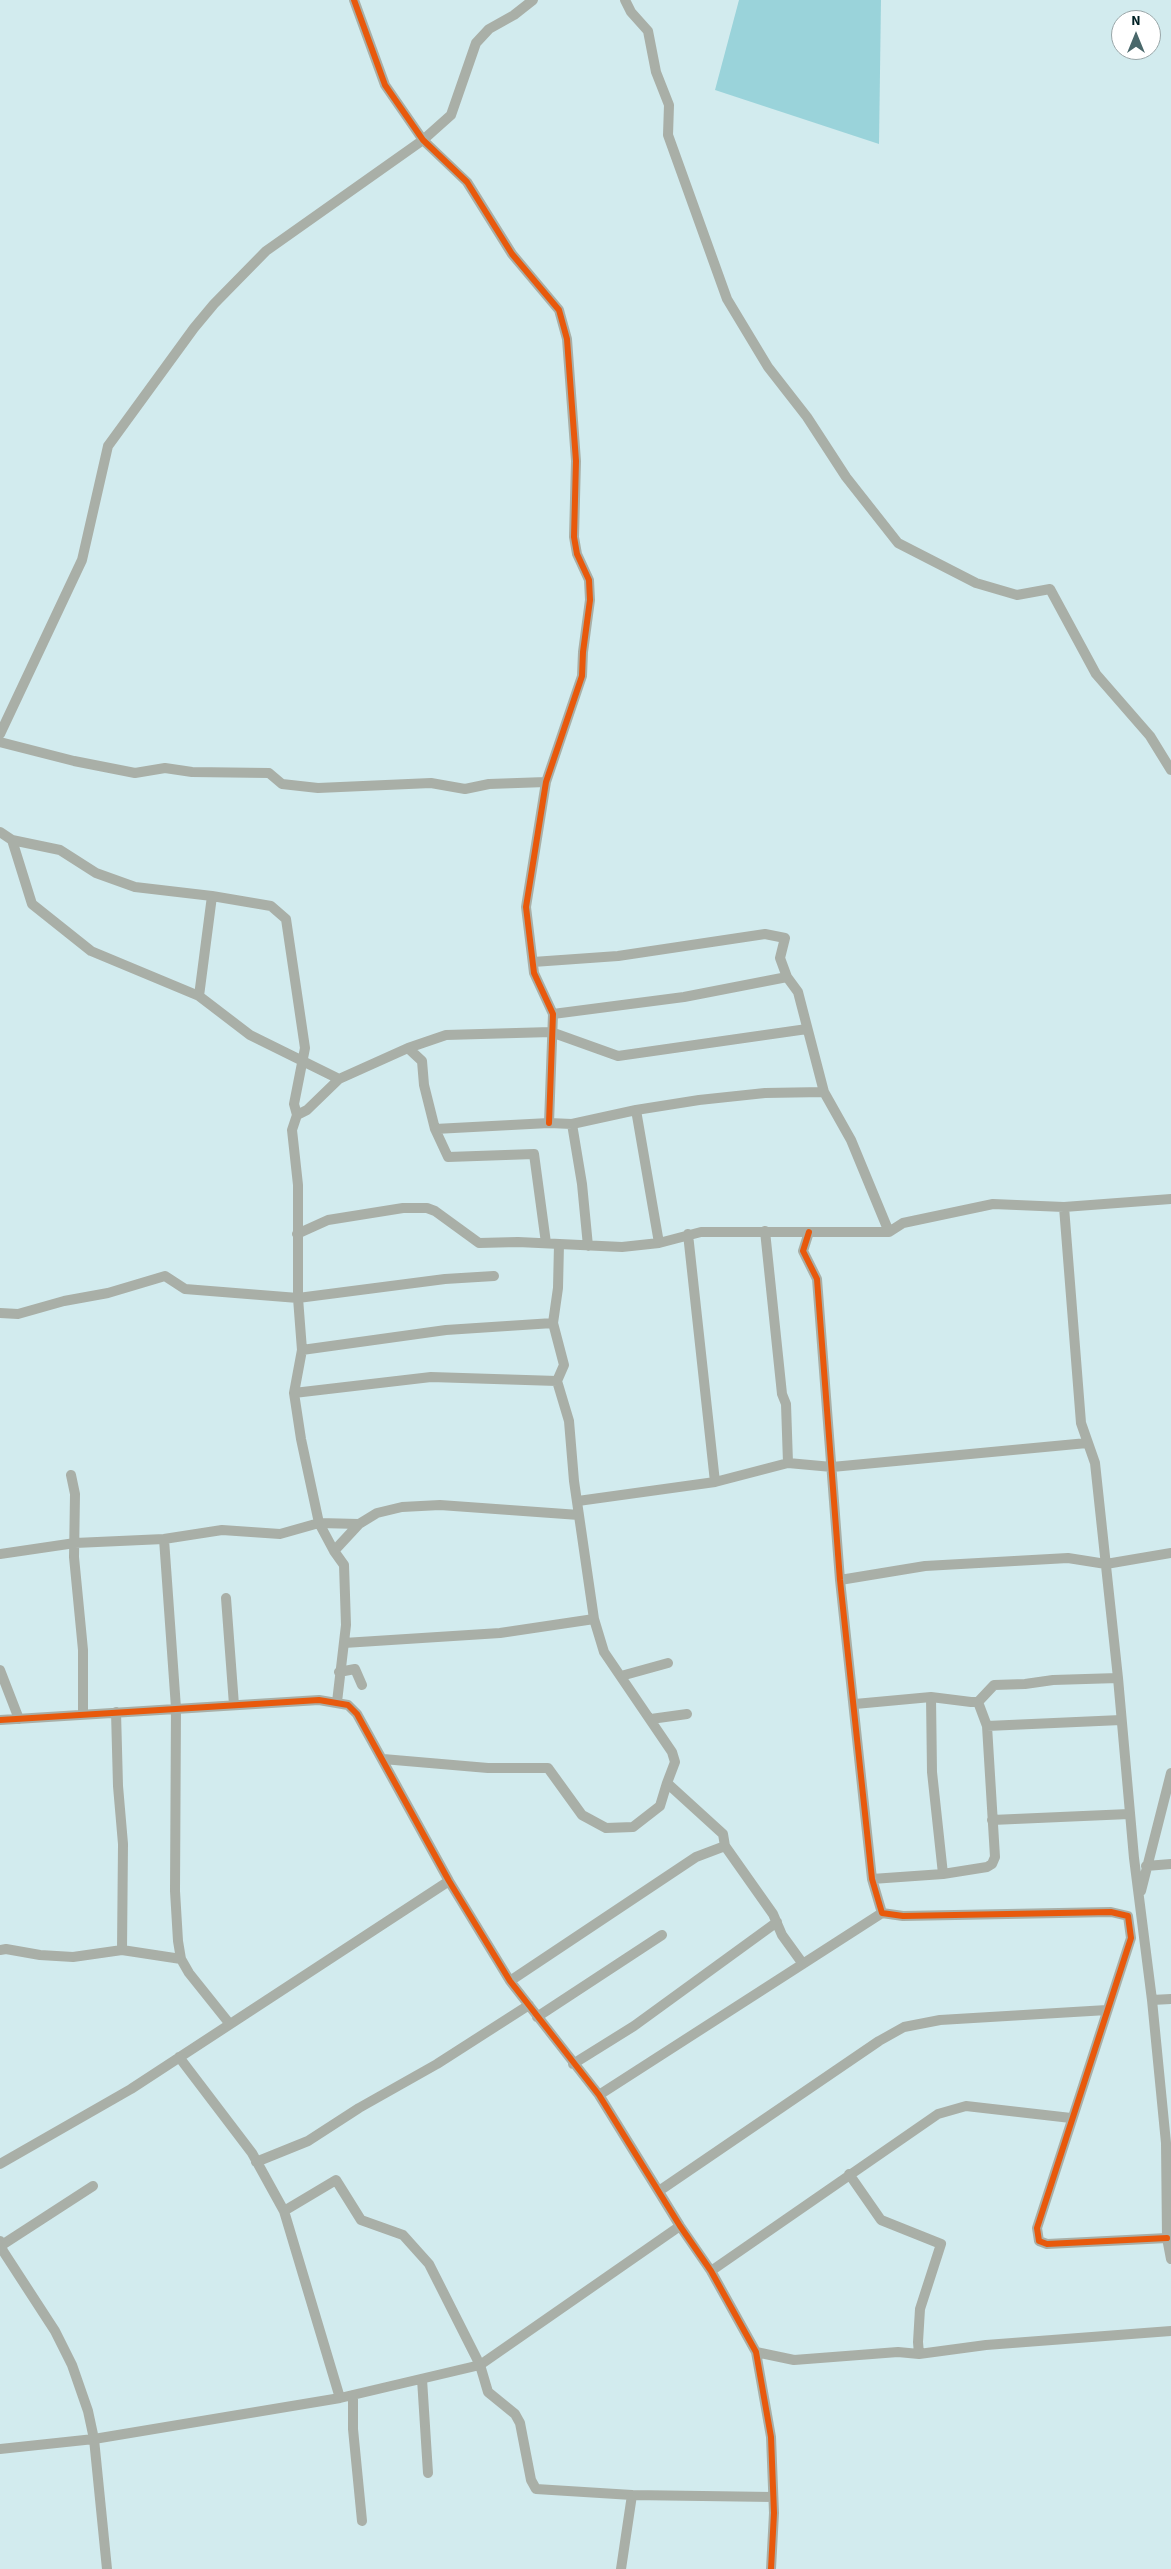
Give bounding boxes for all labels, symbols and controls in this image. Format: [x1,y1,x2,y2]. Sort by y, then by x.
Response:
north arrow [1111,10,1161,60]
text: N [1131,11,1141,31]

